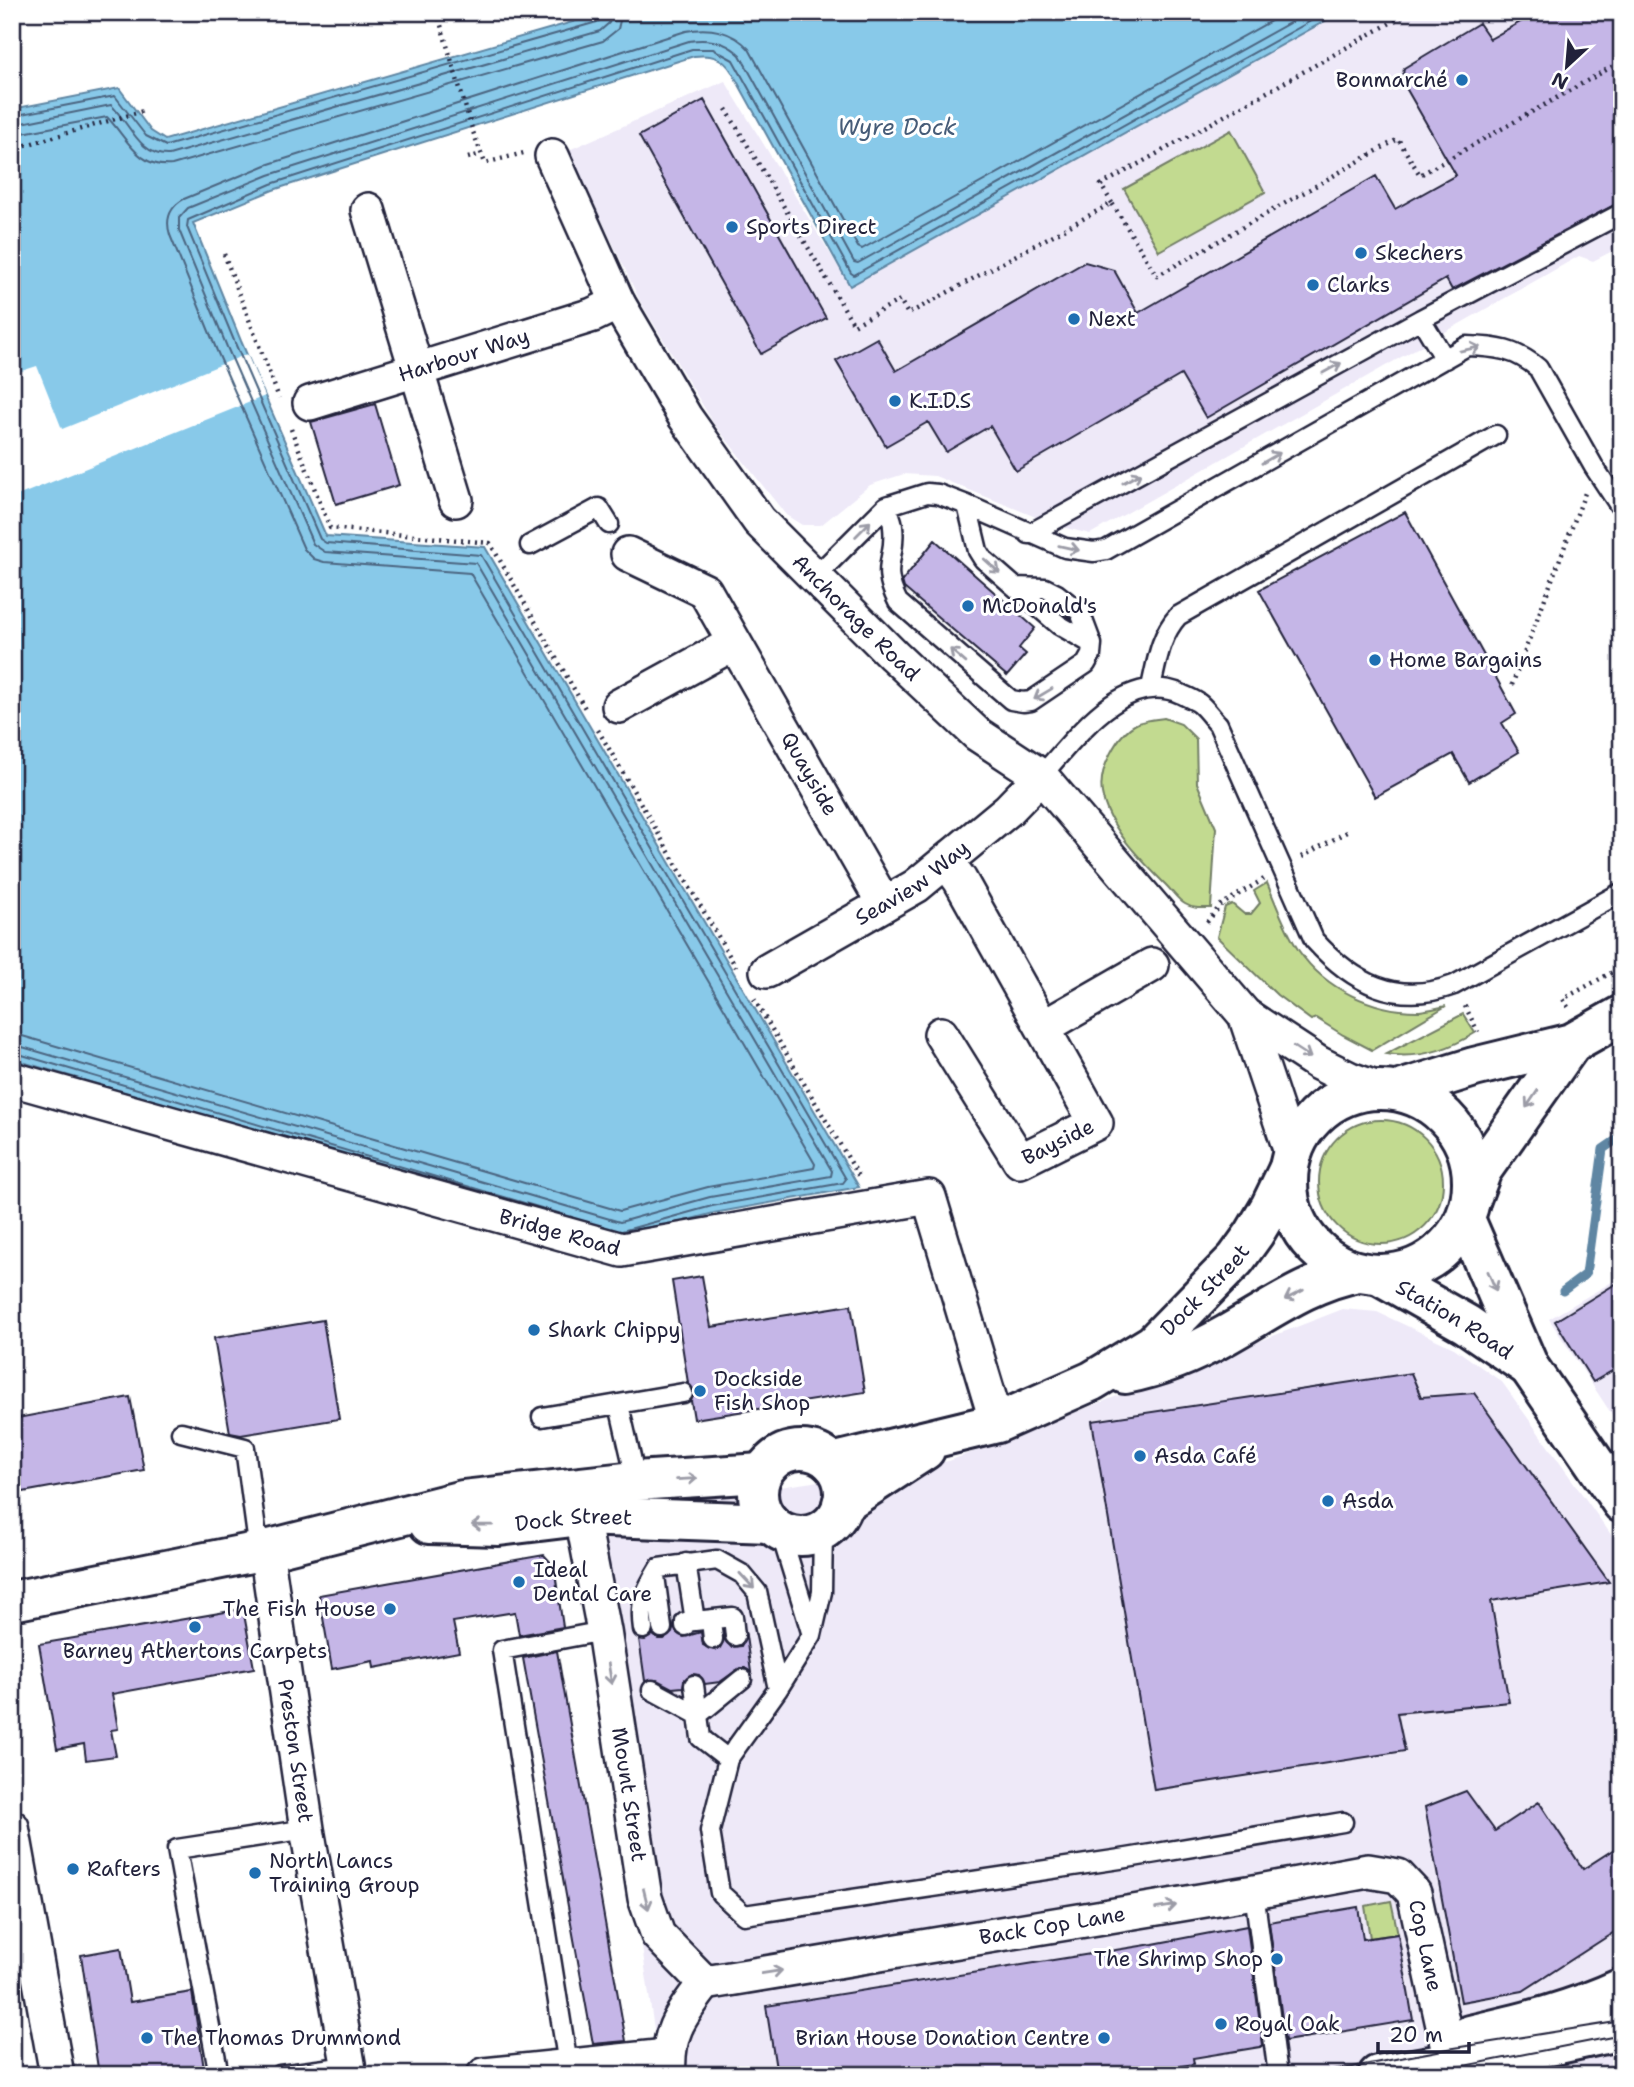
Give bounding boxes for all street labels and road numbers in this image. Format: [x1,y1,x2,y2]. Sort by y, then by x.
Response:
street label: Harbour Way [395,322,533,389]
street label: Anchorage Road [786,548,926,687]
street label: Quayside [774,727,845,821]
street label: Seaview Way [850,834,975,932]
street label: Bayside [1017,1112,1099,1172]
street label: Bridge Road [496,1202,624,1263]
street label: Dock Street [1154,1239,1256,1342]
street label: Station Road [1391,1273,1519,1366]
street label: Dock Street [513,1502,633,1538]
street label: Preston Street [271,1677,320,1825]
street label: Mount Street [605,1725,653,1864]
street label: Cop Lane [1402,1897,1449,1994]
street label: Back Cop Lane [977,1900,1127,1951]

